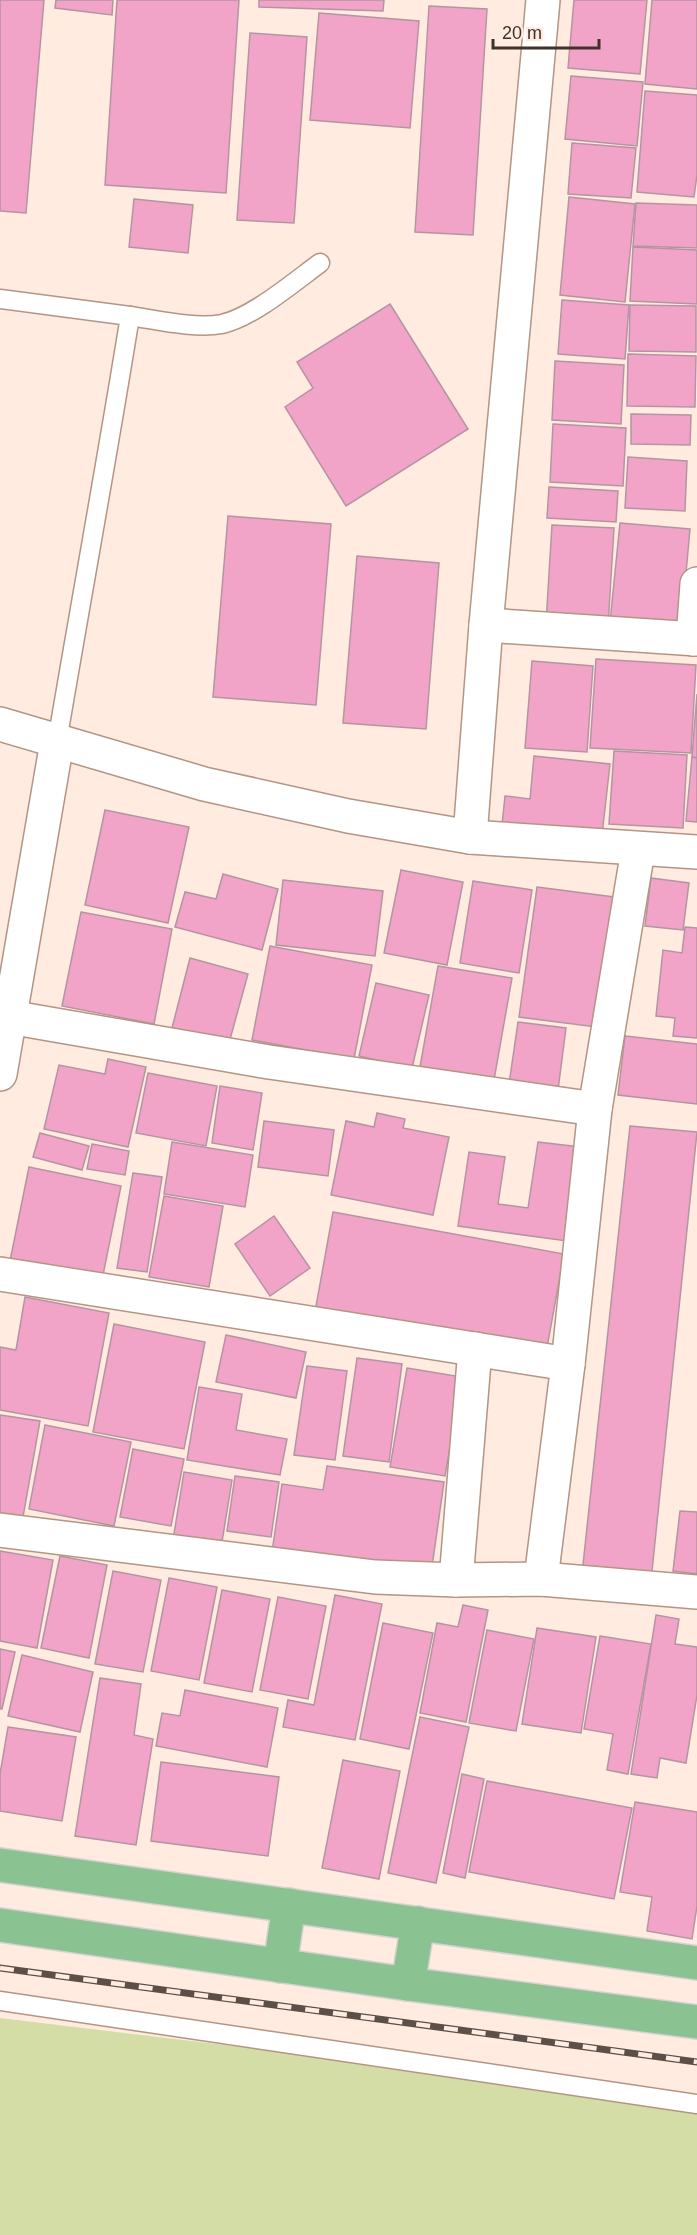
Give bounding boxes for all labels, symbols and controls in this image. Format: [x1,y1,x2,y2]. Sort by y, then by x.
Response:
scale bar [493,12,600,50]
text: 20 m [502,23,542,43]

